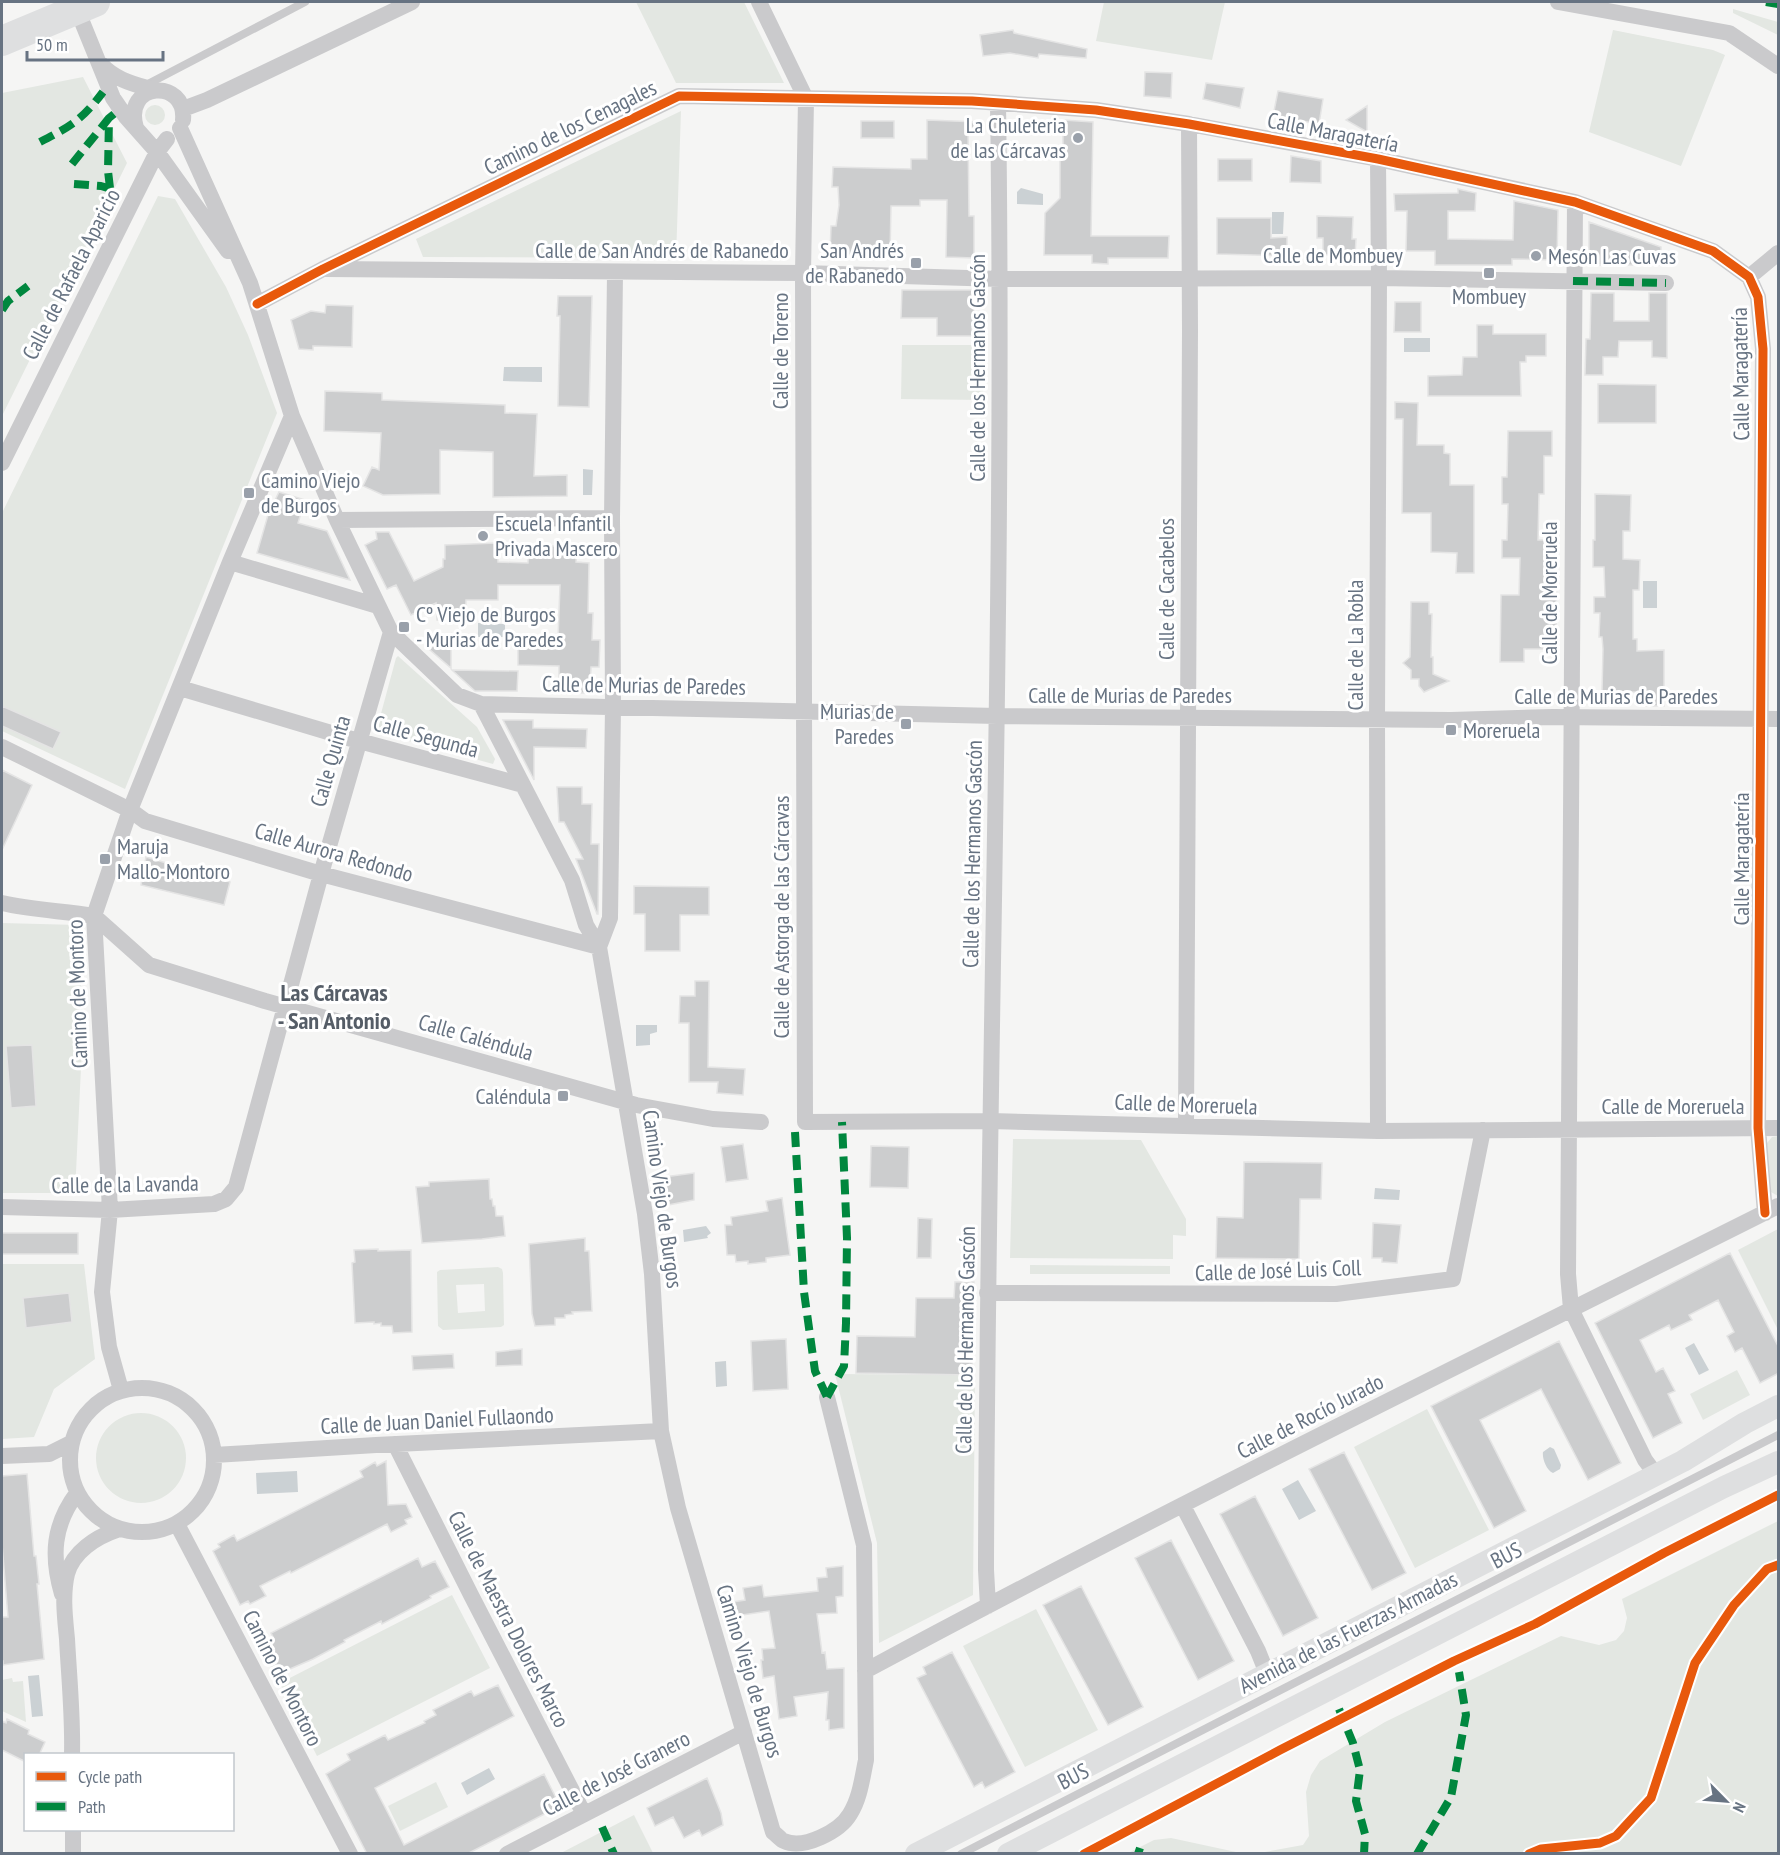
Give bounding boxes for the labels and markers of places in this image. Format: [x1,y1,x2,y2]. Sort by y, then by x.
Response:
place label: La Chuleteria de las Cárcavas [950,111,1066,164]
marker: La Chuleteria de las Cárcavas [1071,131,1085,145]
place label: San Andrés de Rabanedo [805,236,904,289]
place label: Mesón Las Cuvas [1548,242,1676,270]
marker: Mesón Las Cuvas [1529,249,1543,263]
marker: San Andrés de Rabanedo [909,256,923,270]
marker: Mombuey [1482,266,1496,280]
place label: Mombuey [1452,282,1527,310]
place label: Camino Viejo de Burgos [261,466,360,519]
marker: Camino Viejo de Burgos [242,486,256,500]
place label: Escuela Infantil Privada Mascero [495,509,618,562]
marker: Escuela Infantil Privada Mascero [476,529,490,543]
place label: Cº Viejo de Burgos - Murias de Paredes [416,600,564,653]
marker: Cº Viejo de Burgos - Murias de Paredes [397,620,411,634]
place label: Murias de Paredes [820,697,894,750]
place label: Moreruela [1463,716,1540,744]
marker: Murias de Paredes [899,717,913,731]
marker: Moreruela [1444,723,1458,737]
place label: Maruja Mallo-Montoro [117,832,230,885]
marker: Maruja Mallo-Montoro [98,852,112,866]
place label: Caléndula [476,1082,551,1110]
marker: Caléndula [556,1089,570,1103]

